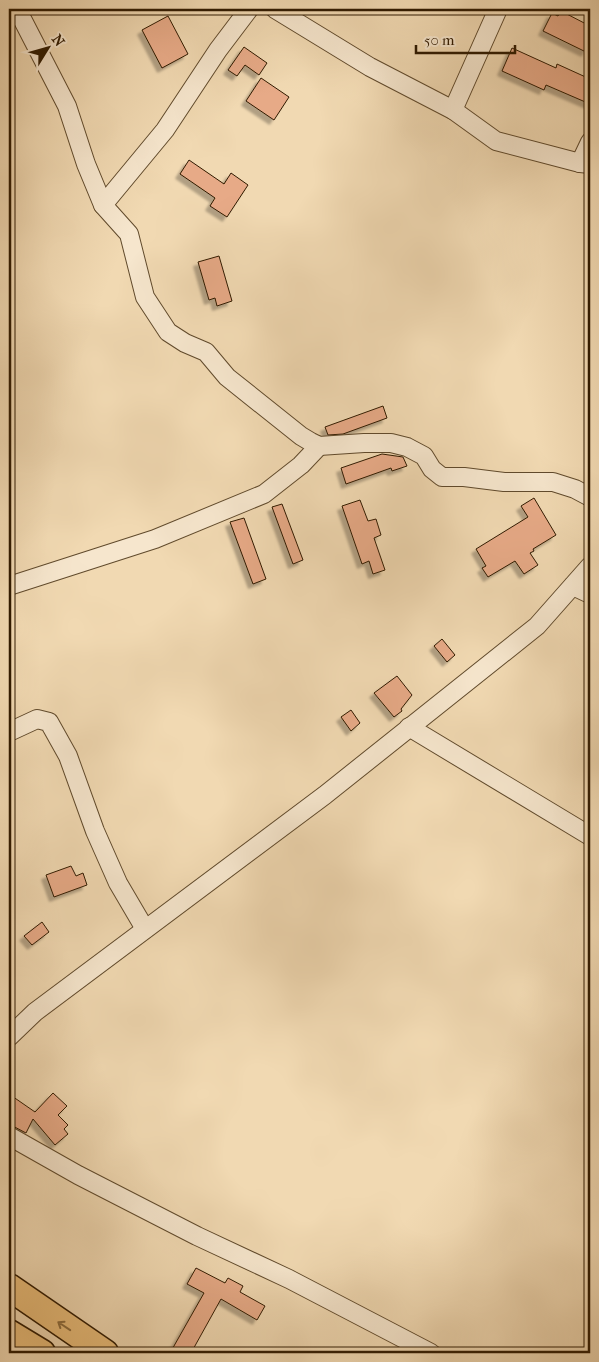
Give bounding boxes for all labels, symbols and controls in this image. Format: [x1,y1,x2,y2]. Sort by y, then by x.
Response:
north arrow [22,22,72,72]
scale bar [416,22,515,54]
text: N [48,31,68,50]
text: 50 m [424,31,455,49]
one-way arrow [58,1321,72,1331]

